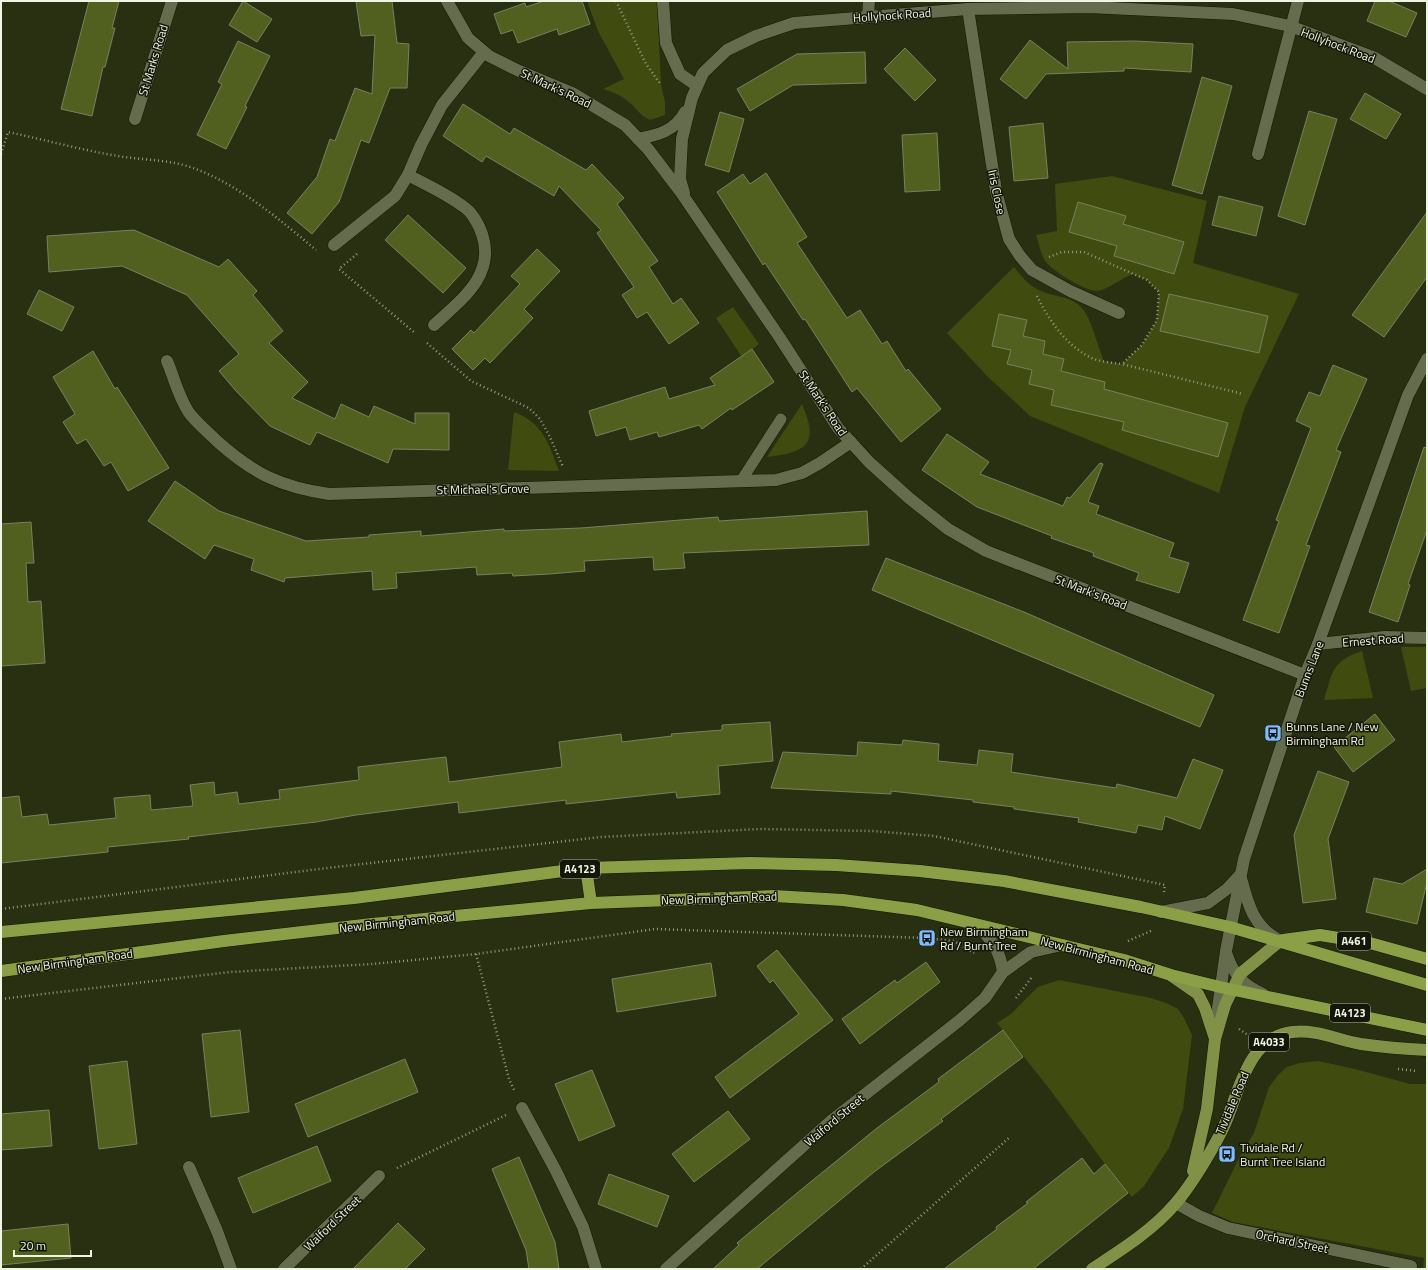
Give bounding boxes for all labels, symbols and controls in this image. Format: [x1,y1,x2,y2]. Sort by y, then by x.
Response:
street label: Hollyhock Road [852,3,932,27]
street label: St Marks Road [133,22,173,98]
street label: Hollyhock Road [1298,22,1378,68]
street label: St Mark's Road [518,63,594,113]
street label: Iris Close [983,168,1011,216]
street label: St Mark's Road [794,366,852,440]
street label: St Michael's Grove [437,479,529,499]
street label: St Mark's Road [1052,570,1130,614]
street label: Ernest Road [1342,628,1404,652]
street label: Bunns Lane [1290,638,1328,700]
place label: Bunns Lane / New Birmingham Rd [1286,717,1379,750]
bus stop icon: Bunns Lane / New Birmingham Rd [1263,723,1283,743]
road number: A4123 [560,860,600,878]
street label: New Birmingham Road [661,886,777,910]
street label: New Birmingham Road [338,906,456,938]
place label: New Birmingham Rd / Burnt Tree [940,922,1028,955]
bus stop icon: New Birmingham Rd / Burnt Tree [917,928,937,948]
street label: New Birmingham Road [1038,931,1156,979]
road number: A461 [1337,932,1371,950]
street label: New Birmingham Road [16,943,134,979]
road number: A4123 [1330,1004,1370,1022]
road number: A4033 [1249,1033,1289,1051]
street label: Tividale Road [1210,1068,1254,1138]
street label: Walford Street [800,1089,869,1151]
place label: Tividale Rd / Burnt Tree Island [1240,1138,1325,1171]
bus stop icon: Tividale Rd / Burnt Tree Island [1217,1144,1237,1164]
street label: Walford Street [299,1190,366,1255]
street label: Orchard Street [1254,1224,1331,1258]
scale bar [14,1232,91,1258]
text: 20 m [20,1236,46,1255]

